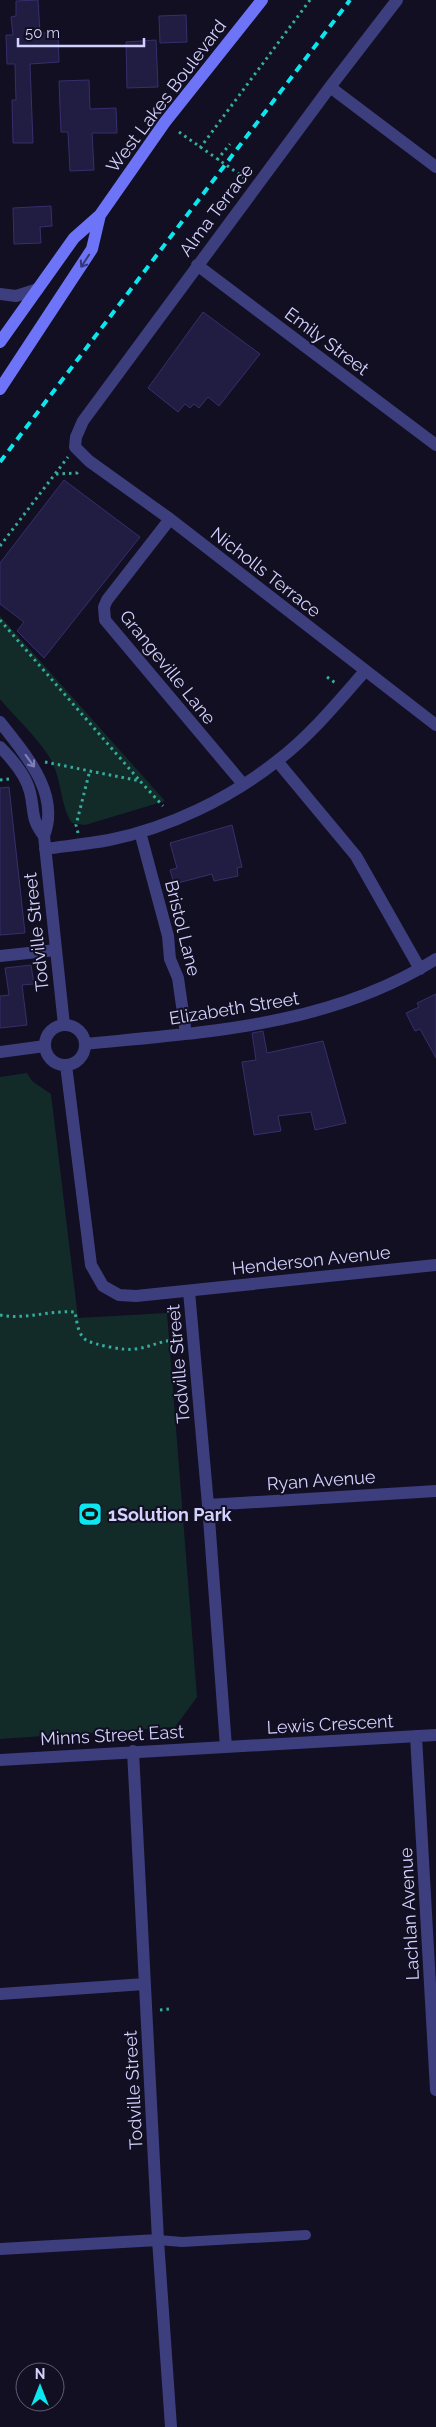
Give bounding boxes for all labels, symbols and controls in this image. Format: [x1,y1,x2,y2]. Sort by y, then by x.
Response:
scale bar [18,15,144,47]
street label: West Lakes Boulevard [102,16,230,176]
text: 50 m [25,24,60,42]
street label: Alma Terrace [175,160,258,260]
one-way arrow [79,253,89,267]
street label: Emily Street [281,303,373,379]
street label: Nicholls Terrace [207,523,325,622]
street label: Grangeville Lane [116,606,221,729]
one-way arrow [25,754,35,768]
street label: Todville Street [19,872,53,992]
street label: Bristol Lane [161,878,205,978]
street label: Elizabeth Street [168,987,300,1029]
street label: Henderson Avenue [231,1241,392,1279]
street label: Todville Street [162,1304,194,1424]
street label: Ryan Avenue [266,1466,376,1494]
sports icon: 1Solution Park [77,1501,103,1527]
place label: 1Solution Park [108,1504,233,1525]
street label: Lewis Crescent [266,1710,394,1738]
street label: Minns Street East [40,1721,184,1749]
street label: Lachlan Avenue [395,1847,423,1981]
street label: Todville Street [119,2030,147,2150]
north arrow [15,2362,65,2412]
text: N [35,2366,45,2382]

